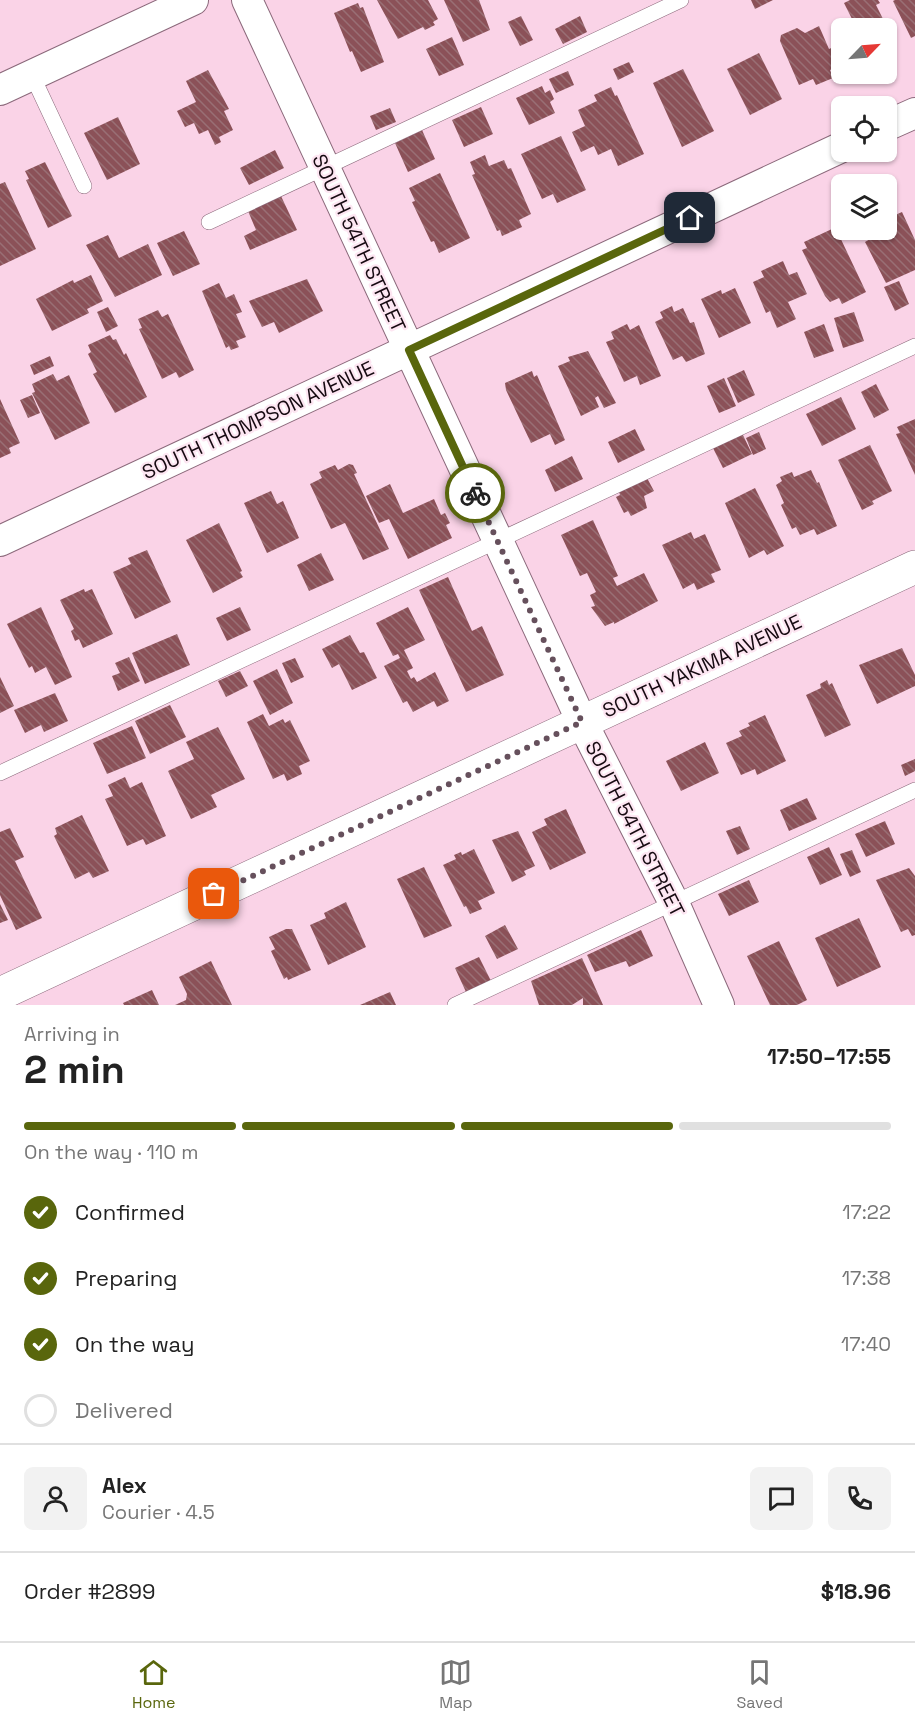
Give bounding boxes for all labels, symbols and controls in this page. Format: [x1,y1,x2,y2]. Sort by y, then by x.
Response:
north arrow [831,18,897,84]
map controls [831,18,897,240]
button: locate [831,96,897,162]
street label: SOUTH 54TH STREET [306,150,412,337]
button: layers [831,174,897,240]
pin [664,192,715,243]
icon: home [673,201,706,234]
street label: SOUTH THOMPSON AVENUE [138,355,378,485]
courier [445,463,505,523]
icon: bike [459,477,492,510]
street label: SOUTH YAKIMA AVENUE [598,608,806,724]
street label: SOUTH 54TH STREET [579,737,691,921]
pin [188,868,239,919]
icon: bag [197,877,230,910]
text: Arriving in [24,1021,120,1047]
text: 17:50–17:55 [767,1042,891,1070]
text: 2 min [24,1045,125,1094]
text: On the way · 110 m [24,1139,198,1165]
icon: check [24,1196,57,1229]
text: Confirmed [75,1198,185,1226]
text: 17:22 [842,1199,891,1225]
icon: check [24,1262,57,1295]
text: Preparing [75,1264,177,1292]
text: 17:38 [842,1265,891,1291]
icon: check [24,1328,57,1361]
text: On the way [75,1330,194,1358]
text: 17:40 [841,1331,891,1357]
text: Delivered [75,1396,173,1424]
button: person [24,1467,87,1530]
button: chat [750,1467,813,1530]
button: phone [828,1467,891,1530]
text: Alex [102,1471,147,1499]
text: Courier · 4.5 [102,1499,215,1525]
text: Order #2899 [24,1577,155,1605]
text: $18.96 [821,1577,891,1605]
tab: Home [132,1656,176,1713]
tab: Map [439,1656,473,1713]
tab: Saved [736,1656,783,1713]

